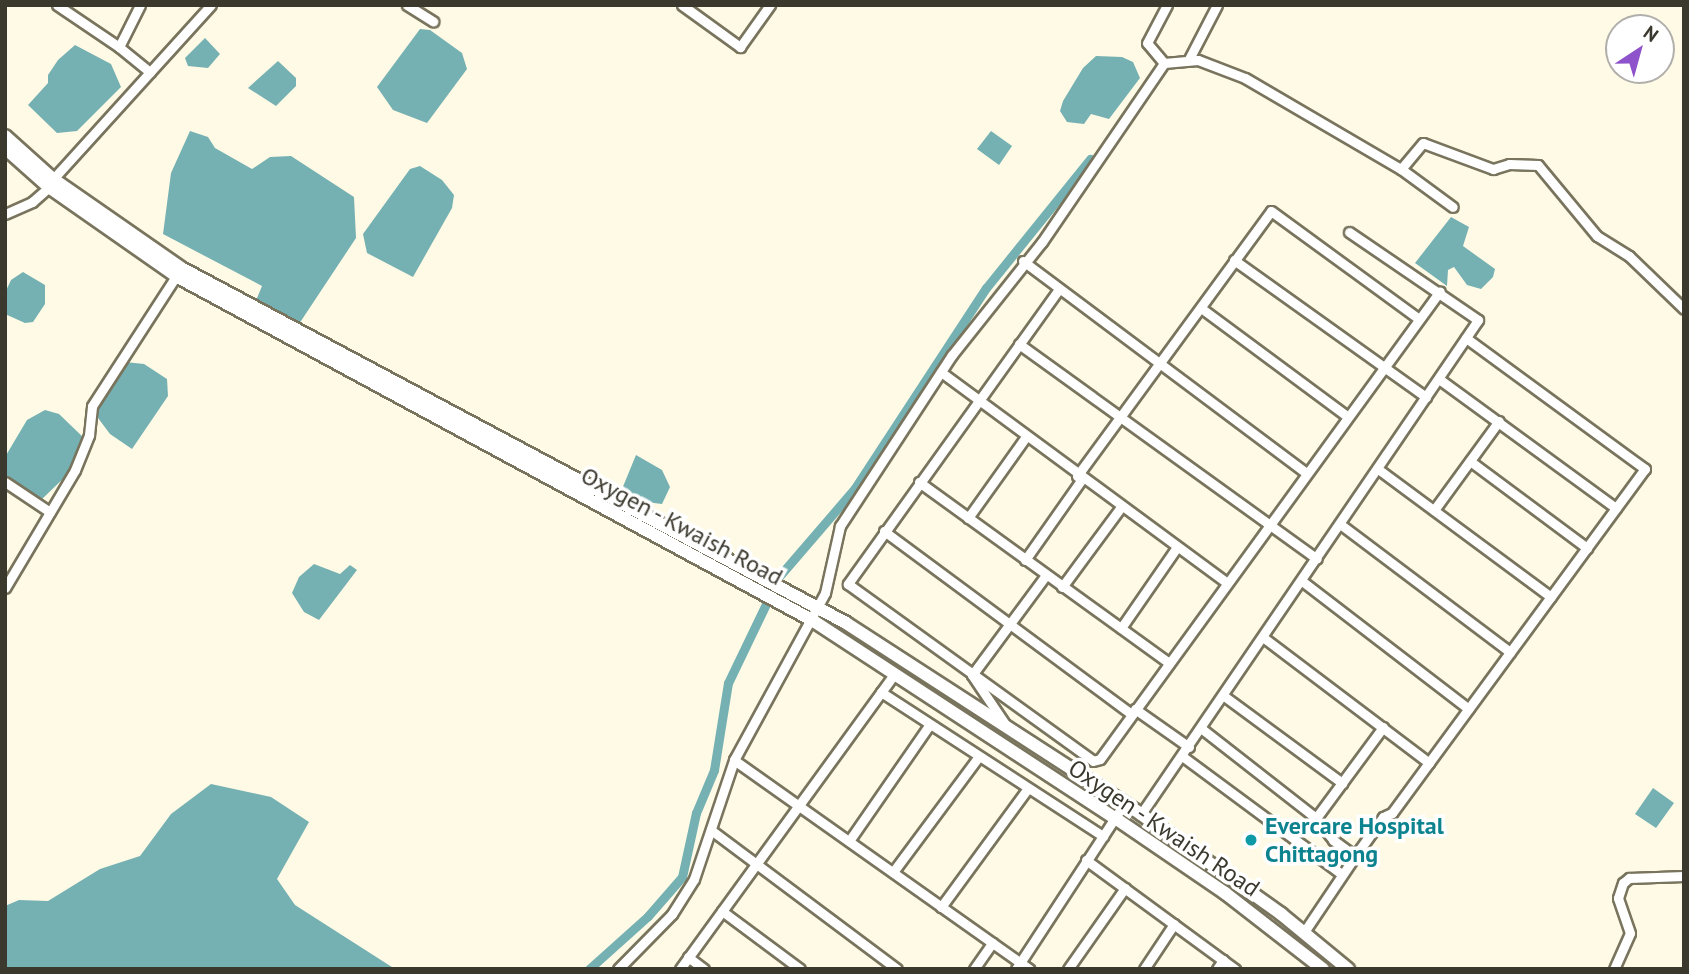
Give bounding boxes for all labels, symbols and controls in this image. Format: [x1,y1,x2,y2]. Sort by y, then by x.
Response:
north arrow [1605,14,1675,84]
text: N [1639,20,1663,47]
street label: Oxygen - Kwaish Road [574,460,790,592]
street label: Oxygen - Kwaish Road [1061,752,1267,904]
place label: Evercare Hospital Chittagong [1265,812,1444,868]
marker: Evercare Hospital Chittagong [1243,832,1259,848]

